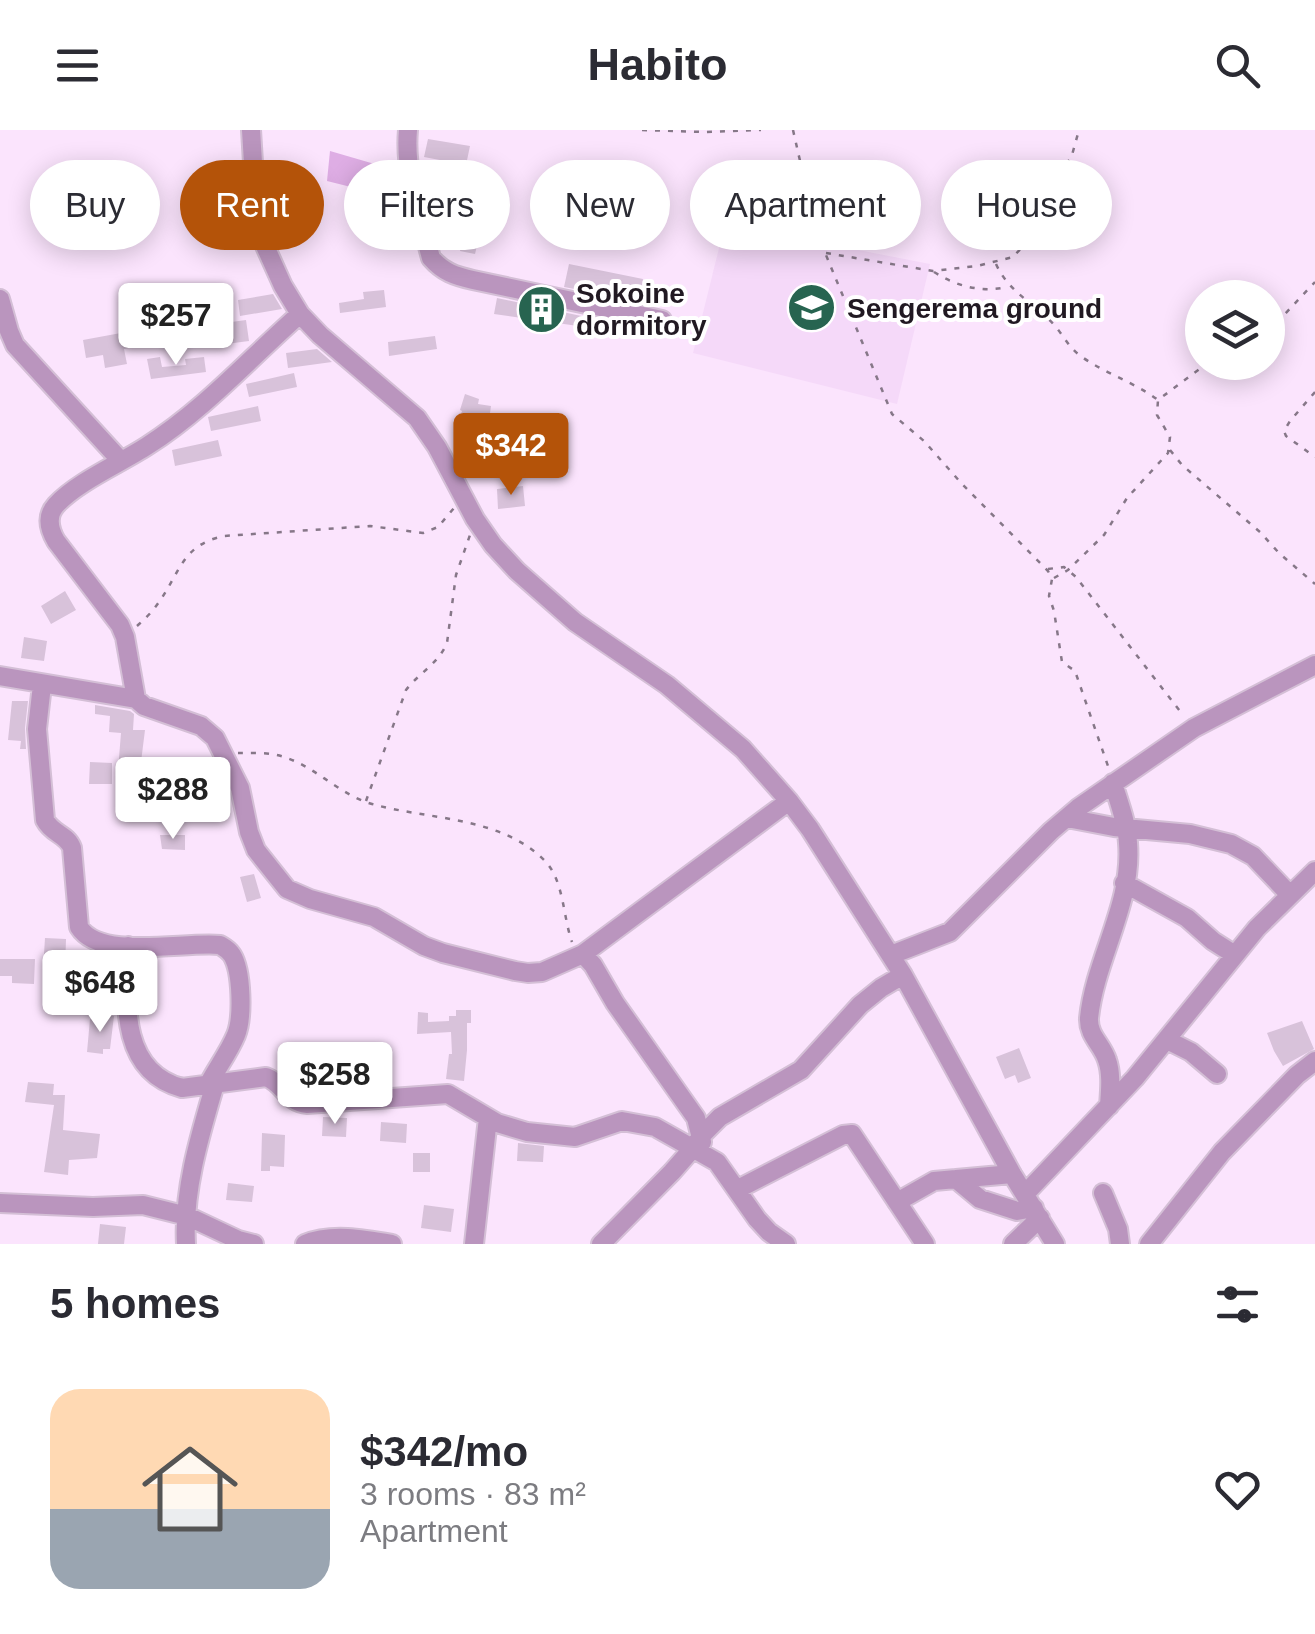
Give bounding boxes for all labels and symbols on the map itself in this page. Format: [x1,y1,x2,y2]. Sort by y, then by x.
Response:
place label: Sokoine dormitory [576,278,707,341]
school or university icon: Sengerema ground [786,282,838,334]
pin: $257 [117,283,235,368]
building icon: Sokoine dormitory [515,283,567,335]
place label: Sengerema ground [847,293,1102,324]
pin: $342 [452,413,570,498]
pin: $288 [114,757,232,842]
pin: $648 [41,950,159,1035]
pin: $258 [276,1042,394,1127]

